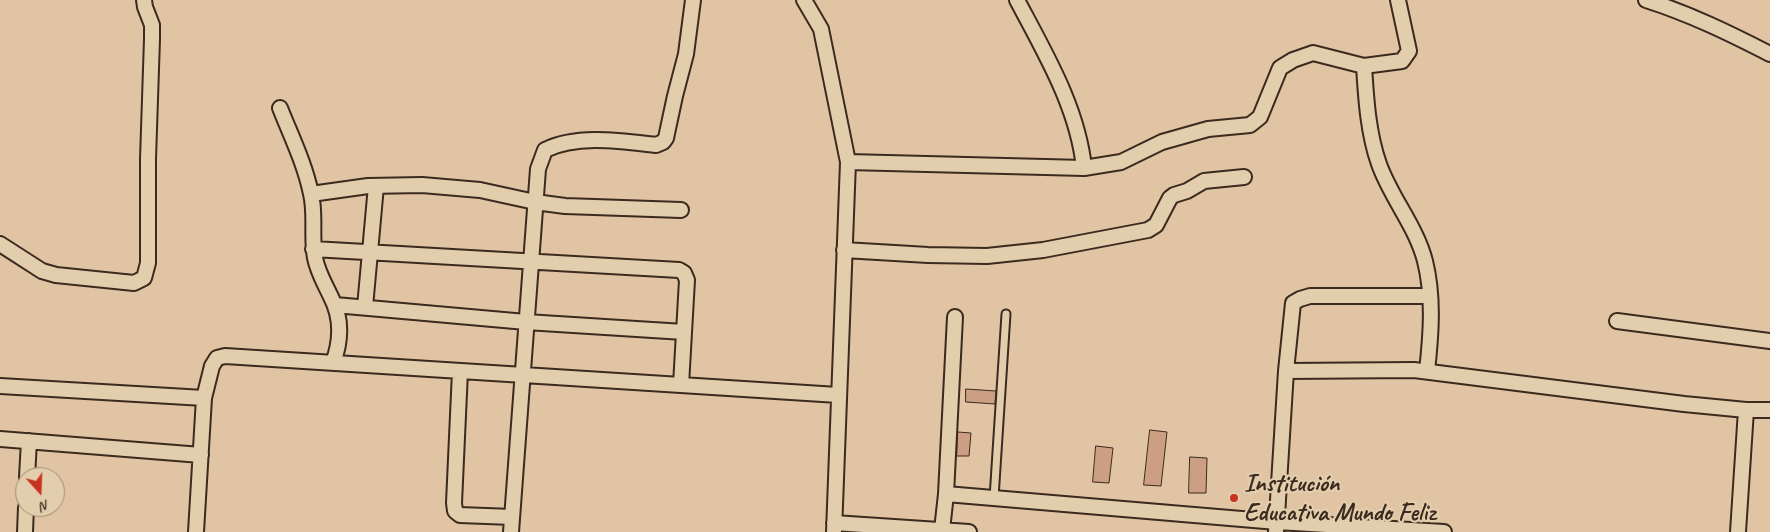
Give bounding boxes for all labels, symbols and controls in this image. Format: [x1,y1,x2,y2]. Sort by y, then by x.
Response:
north arrow [15,467,65,517]
place label: Institución Educativa Mundo Feliz [1244,469,1435,528]
marker: Institución Educativa Mundo Feliz [1228,492,1240,504]
text: N [38,496,52,515]

